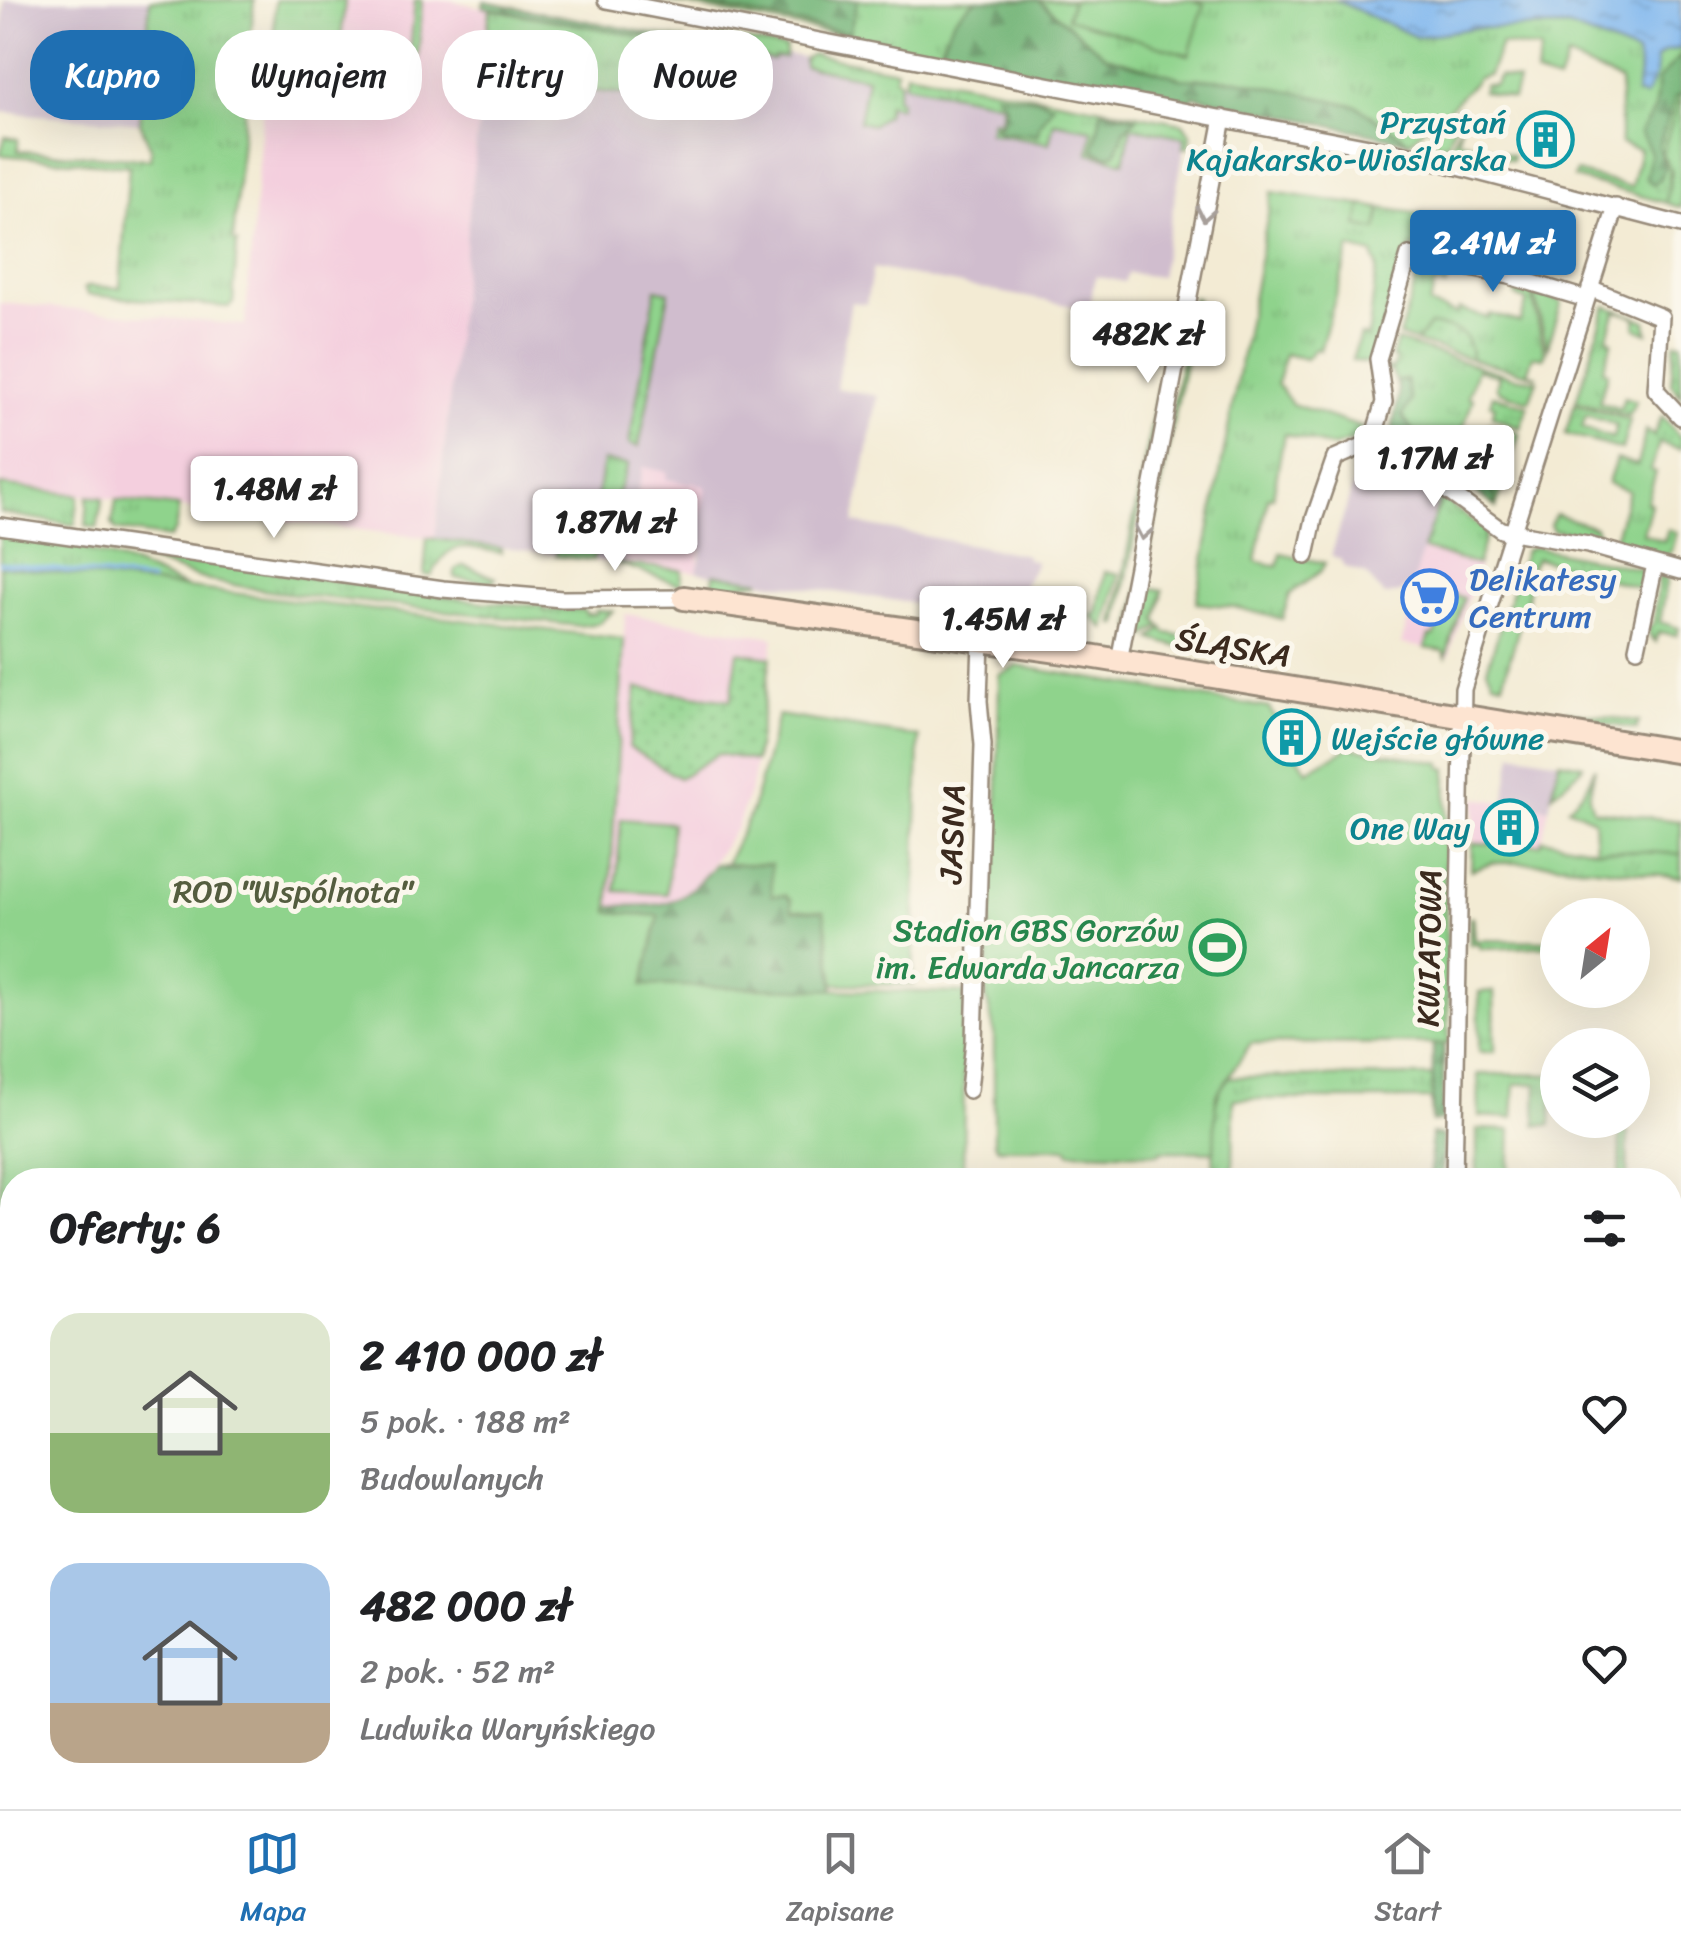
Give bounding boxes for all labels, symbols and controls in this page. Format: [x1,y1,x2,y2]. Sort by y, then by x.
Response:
chip: Kupno [30,30,195,120]
chip: Wynajem [215,30,422,120]
chip: Filtry [442,30,598,120]
chip: Nowe [618,30,773,120]
place label: Przystań Kajakarsko-Wioślarska [1186,94,1507,188]
building icon: Przystań Kajakarsko-Wioślarska [1515,110,1575,170]
one-way arrow [1195,206,1216,222]
pin: 2.41M zł [1390,210,1596,295]
text: 2.41M zł [1432,214,1554,271]
pin: 482K zł [1056,301,1240,386]
text: 482K zł [1092,305,1204,362]
pin: 1.17M zł [1331,425,1537,510]
text: 1.17M zł [1376,429,1492,486]
pin: 1.48M zł [171,456,377,541]
text: 1.48M zł [213,460,335,517]
pin: 1.87M zł [512,489,718,574]
text: 1.87M zł [554,493,676,550]
one-way arrow [1133,524,1154,541]
place label: Delikatesy Centrum [1469,551,1617,645]
supermarket icon: Delikatesy Centrum [1400,567,1460,627]
pin: 1.45M zł [900,586,1106,671]
text: 1.45M zł [941,590,1065,647]
street label: ŚLĄSKA [1171,610,1295,685]
building icon: Wejście główne [1262,708,1322,768]
place label: Wejście główne [1331,710,1544,767]
street label: JASNA [922,783,983,886]
building icon: One Way [1479,798,1539,858]
place label: One Way [1350,800,1470,857]
park label: ROD "Wspólnota" [173,863,415,920]
street label: KWIATOWA [1400,869,1459,1027]
north arrow [1540,898,1650,1008]
map controls [1540,898,1650,1138]
place label: Stadion GBS Gorzów im. Edwarda Jancarza [876,902,1180,996]
sports icon: Stadion GBS Gorzów im. Edwarda Jancarza [1188,918,1248,978]
button: layers [1540,1028,1650,1138]
text: Oferty: 6 [50,1191,221,1265]
icon: filters [1577,1201,1632,1256]
text: 2 410 000 zł [360,1319,601,1393]
icon: home [130,1353,250,1473]
icon: heart [1577,1386,1632,1441]
text: 5 pok. · 188 m² [360,1393,571,1450]
text: Budowlanych [360,1450,544,1507]
text: 482 000 zł [360,1569,571,1643]
icon: home [130,1603,250,1723]
icon: heart [1577,1636,1632,1691]
text: 2 pok. · 52 m² [360,1643,555,1700]
text: Ludwika Waryńskiego [360,1700,656,1757]
tab: Mapa [240,1826,306,1935]
tab: Zapisane [786,1826,894,1935]
tab: Start [1374,1826,1441,1935]

